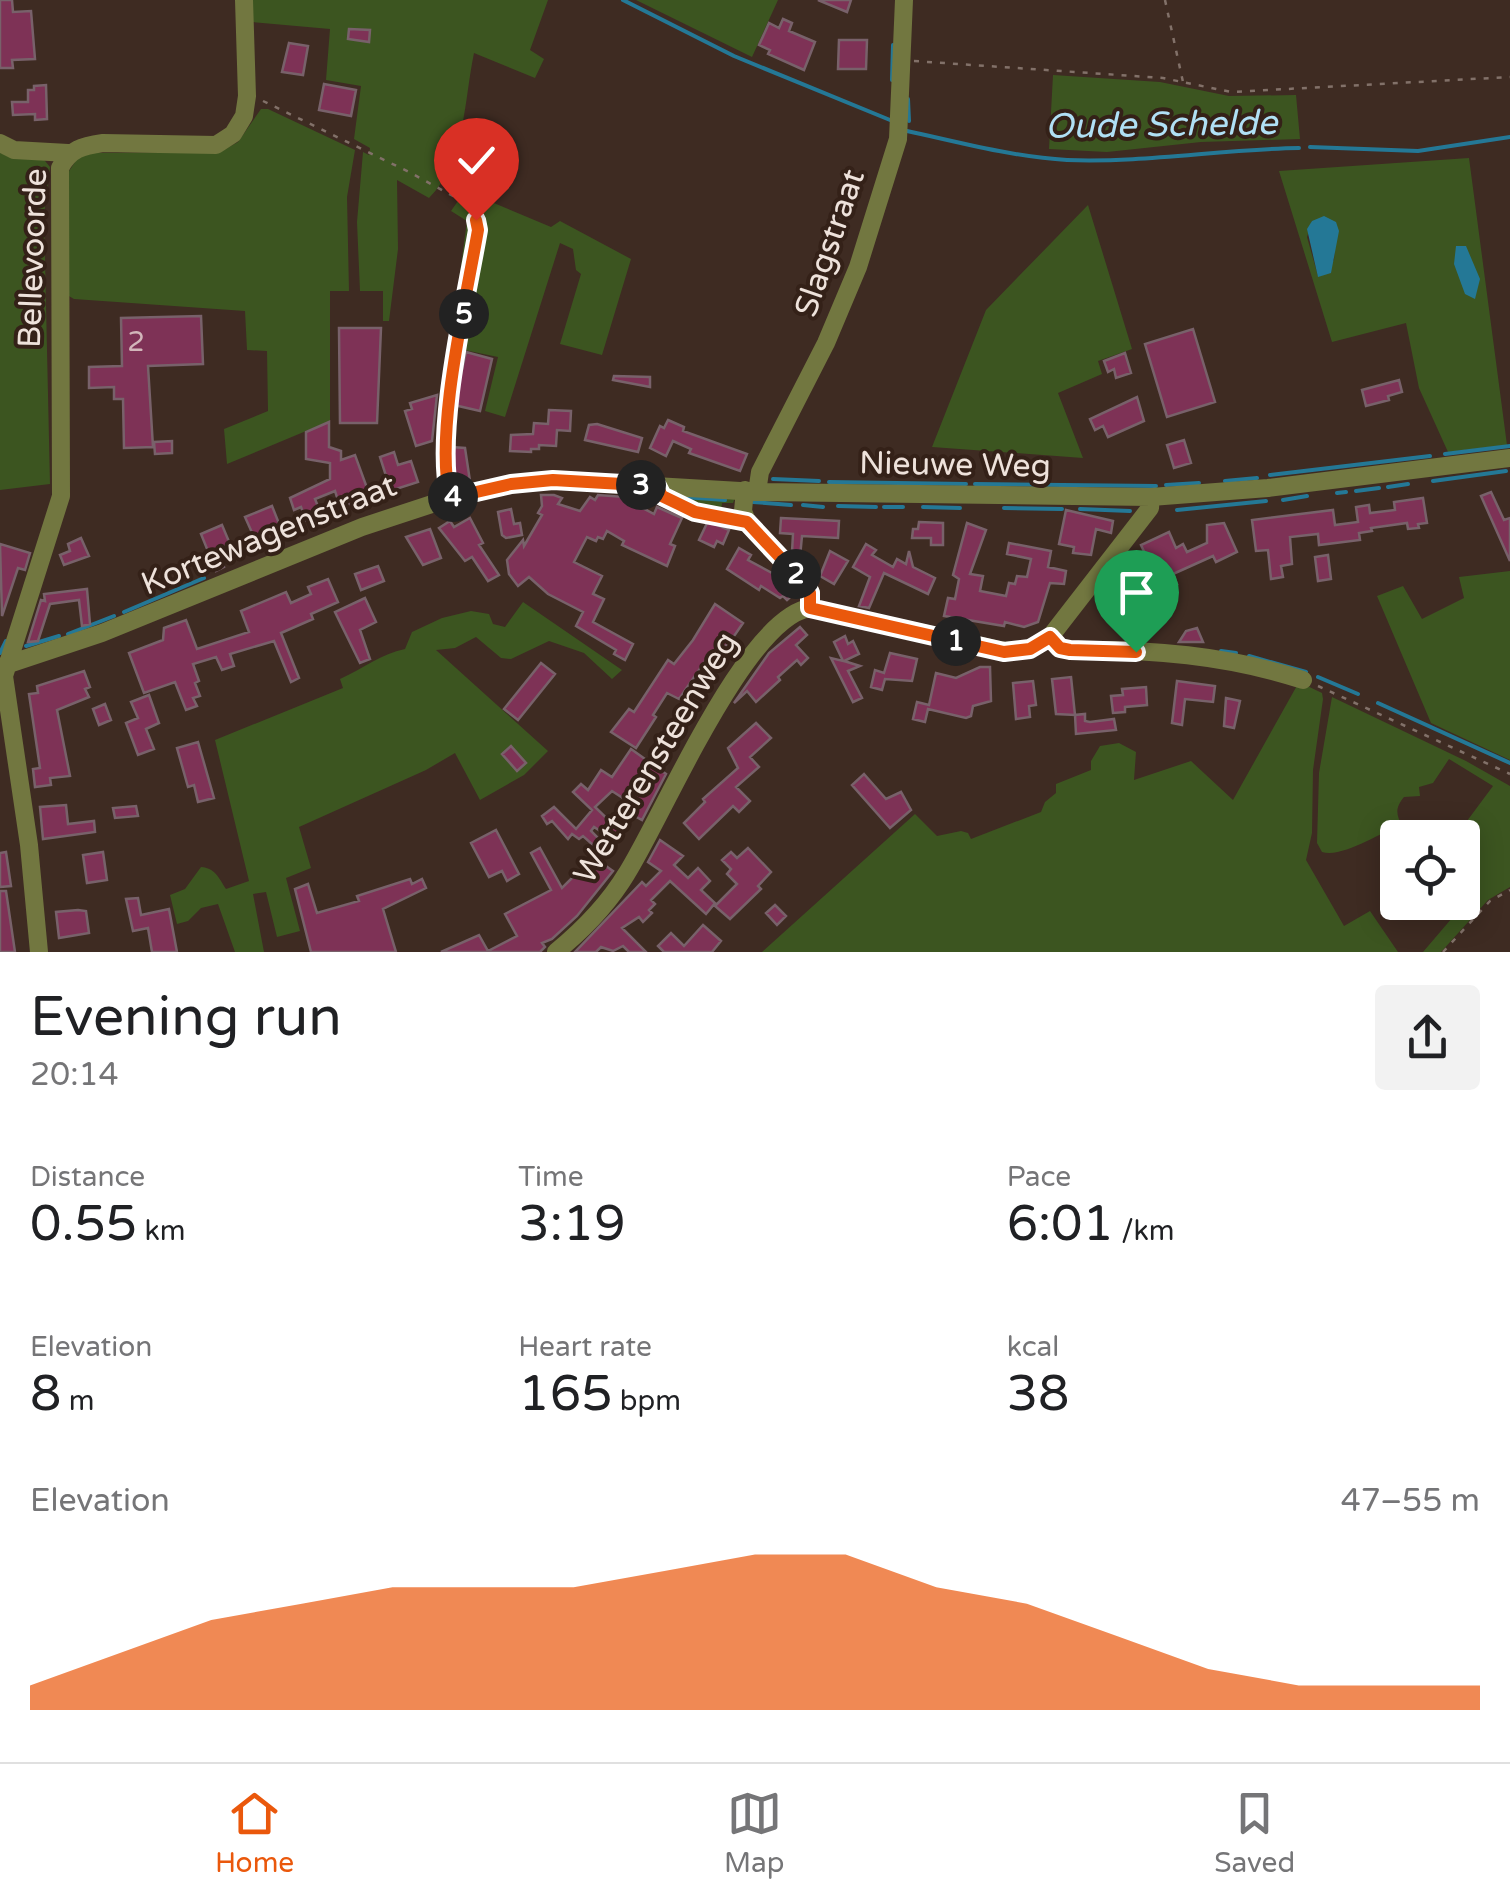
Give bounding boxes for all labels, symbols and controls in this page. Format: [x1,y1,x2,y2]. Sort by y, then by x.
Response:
water label: Oude Schelde [1044,102,1280,148]
pin [434,118,519,221]
icon: check [449,133,504,188]
street label: Slagstraat [787,164,873,322]
street label: Bellevoorde [11,168,55,348]
pin: 5 [439,289,489,339]
text: 5 [455,297,473,331]
house number: 2 [127,325,145,359]
street label: Nieuwe Weg [859,444,1051,486]
pin: 3 [616,460,666,510]
street label: Kortewagenstraat [136,467,402,603]
text: 3 [632,468,650,502]
pin: 4 [428,472,478,522]
text: 4 [444,480,462,514]
pin: 2 [771,549,821,599]
pin [1094,550,1179,653]
text: 2 [787,557,805,591]
icon: arrive [1109,565,1164,620]
pin: 1 [931,616,981,666]
text: 1 [947,624,965,658]
street label: Wetterensteenweg [566,625,746,891]
map controls [1380,820,1480,920]
button: locate [1380,820,1480,920]
text: Evening run [30,985,342,1051]
button: share [1375,985,1480,1090]
text: 20:14 [30,1056,119,1094]
text: Distance [30,1160,145,1194]
text: Time [518,1160,584,1194]
text: Pace [1007,1160,1071,1194]
text: 0.55 [30,1194,137,1254]
text: 3:19 [518,1194,626,1254]
text: 6:01 [1007,1194,1114,1254]
text: km [137,1214,185,1248]
text: /km [1114,1214,1175,1248]
text: Elevation [30,1330,152,1364]
text: Heart rate [518,1330,652,1364]
text: kcal [1007,1330,1059,1364]
text: 8 [30,1364,61,1424]
text: 165 [518,1364,613,1424]
text: 38 [1007,1364,1069,1424]
text: m [61,1384,94,1418]
text: bpm [613,1384,681,1418]
text: Elevation [30,1482,170,1520]
text: 47–55 m [1341,1482,1480,1520]
tab: Home [215,1786,294,1880]
tab: Map [724,1786,784,1880]
tab: Saved [1214,1786,1295,1880]

